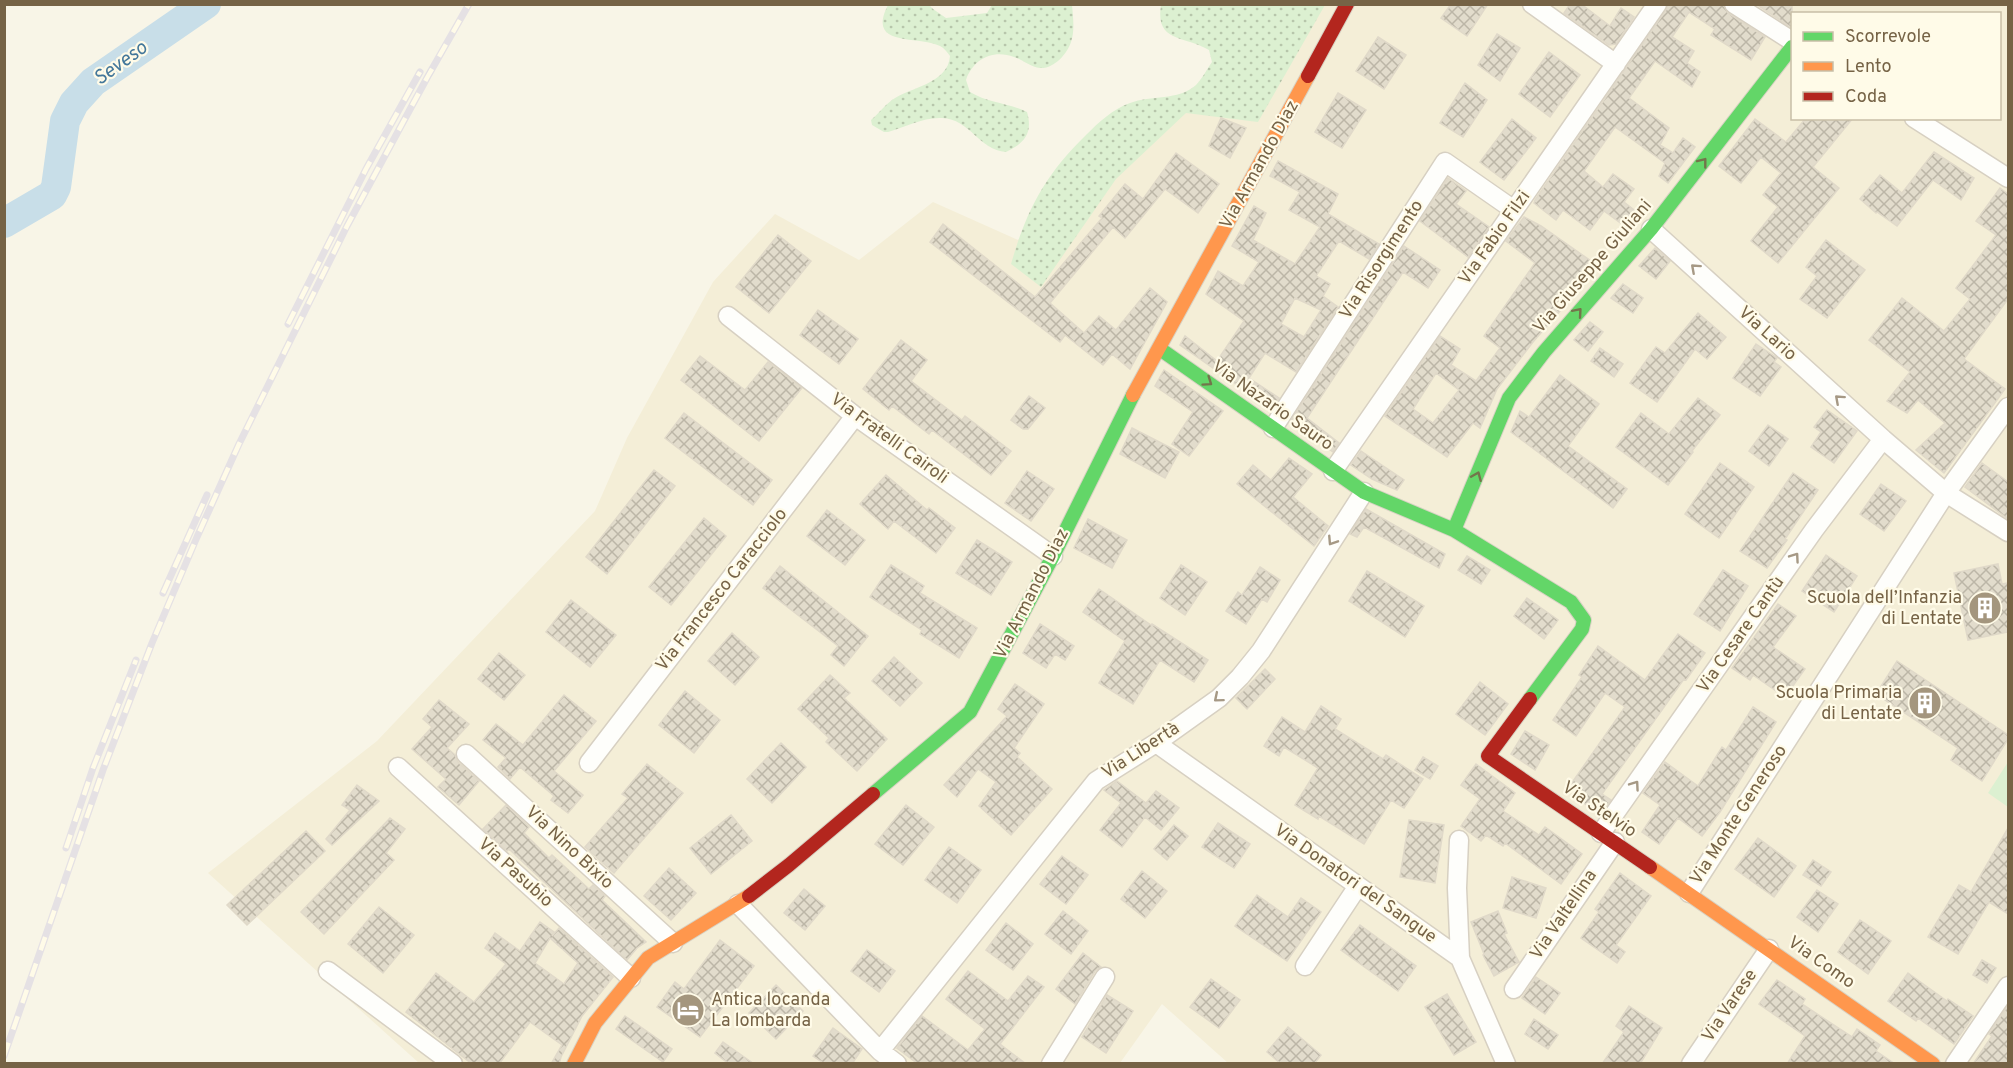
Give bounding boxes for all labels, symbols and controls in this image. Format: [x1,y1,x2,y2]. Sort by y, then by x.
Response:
legend [1791,12,2001,120]
text: Scorrevole [1845,26,1931,49]
water label: Seveso [89,36,153,92]
text: Lento [1845,56,1891,79]
text: Coda [1845,86,1887,109]
street label: Via Armando Diaz [1215,97,1305,233]
one-way arrow [1695,158,1706,169]
street label: Via Fabio Filzi [1454,186,1536,290]
street label: Via Giuseppe Giuliani [1528,195,1658,339]
street label: Via Risorgimento [1335,196,1429,324]
one-way arrow [1691,265,1702,276]
street label: Via Lario [1733,302,1801,366]
one-way arrow [1571,308,1582,319]
street label: Via Nazario Sauro [1207,355,1337,457]
one-way arrow [1201,375,1212,386]
street label: Via Fratelli Cairoli [825,388,953,490]
one-way arrow [1836,396,1847,407]
one-way arrow [1470,472,1482,483]
street label: Via Francesco Caracciolo [651,504,793,676]
street label: Via Armando Diaz [989,525,1075,663]
one-way arrow [1328,534,1339,545]
one-way arrow [1788,553,1799,564]
street label: Via Cesare Cantù [1692,572,1790,698]
place label: Scuola dell’Infanzia di Lentate [1807,587,1962,631]
building icon: Scuola dell’Infanzia di Lentate [1967,590,2003,626]
place label: Scuola Primaria di Lentate [1775,682,1902,726]
building icon: Scuola Primaria di Lentate [1907,685,1943,721]
one-way arrow [1214,690,1225,701]
street label: Via Libertà [1098,717,1184,785]
street label: Via Monte Generoso [1685,741,1793,889]
street label: Via Stelvio [1557,777,1641,843]
one-way arrow [1628,781,1639,792]
street label: Via Nino Bixio [520,801,618,895]
street label: Via Donatori del Sangue [1269,819,1441,949]
street label: Via Pasubio [473,833,557,913]
street label: Via Valtellina [1525,865,1603,965]
street label: Via Como [1783,931,1859,995]
street label: Via Varese [1697,965,1763,1047]
place label: Antica locanda La lombarda [711,989,830,1033]
hotel icon: Antica locanda La lombarda [670,992,706,1028]

